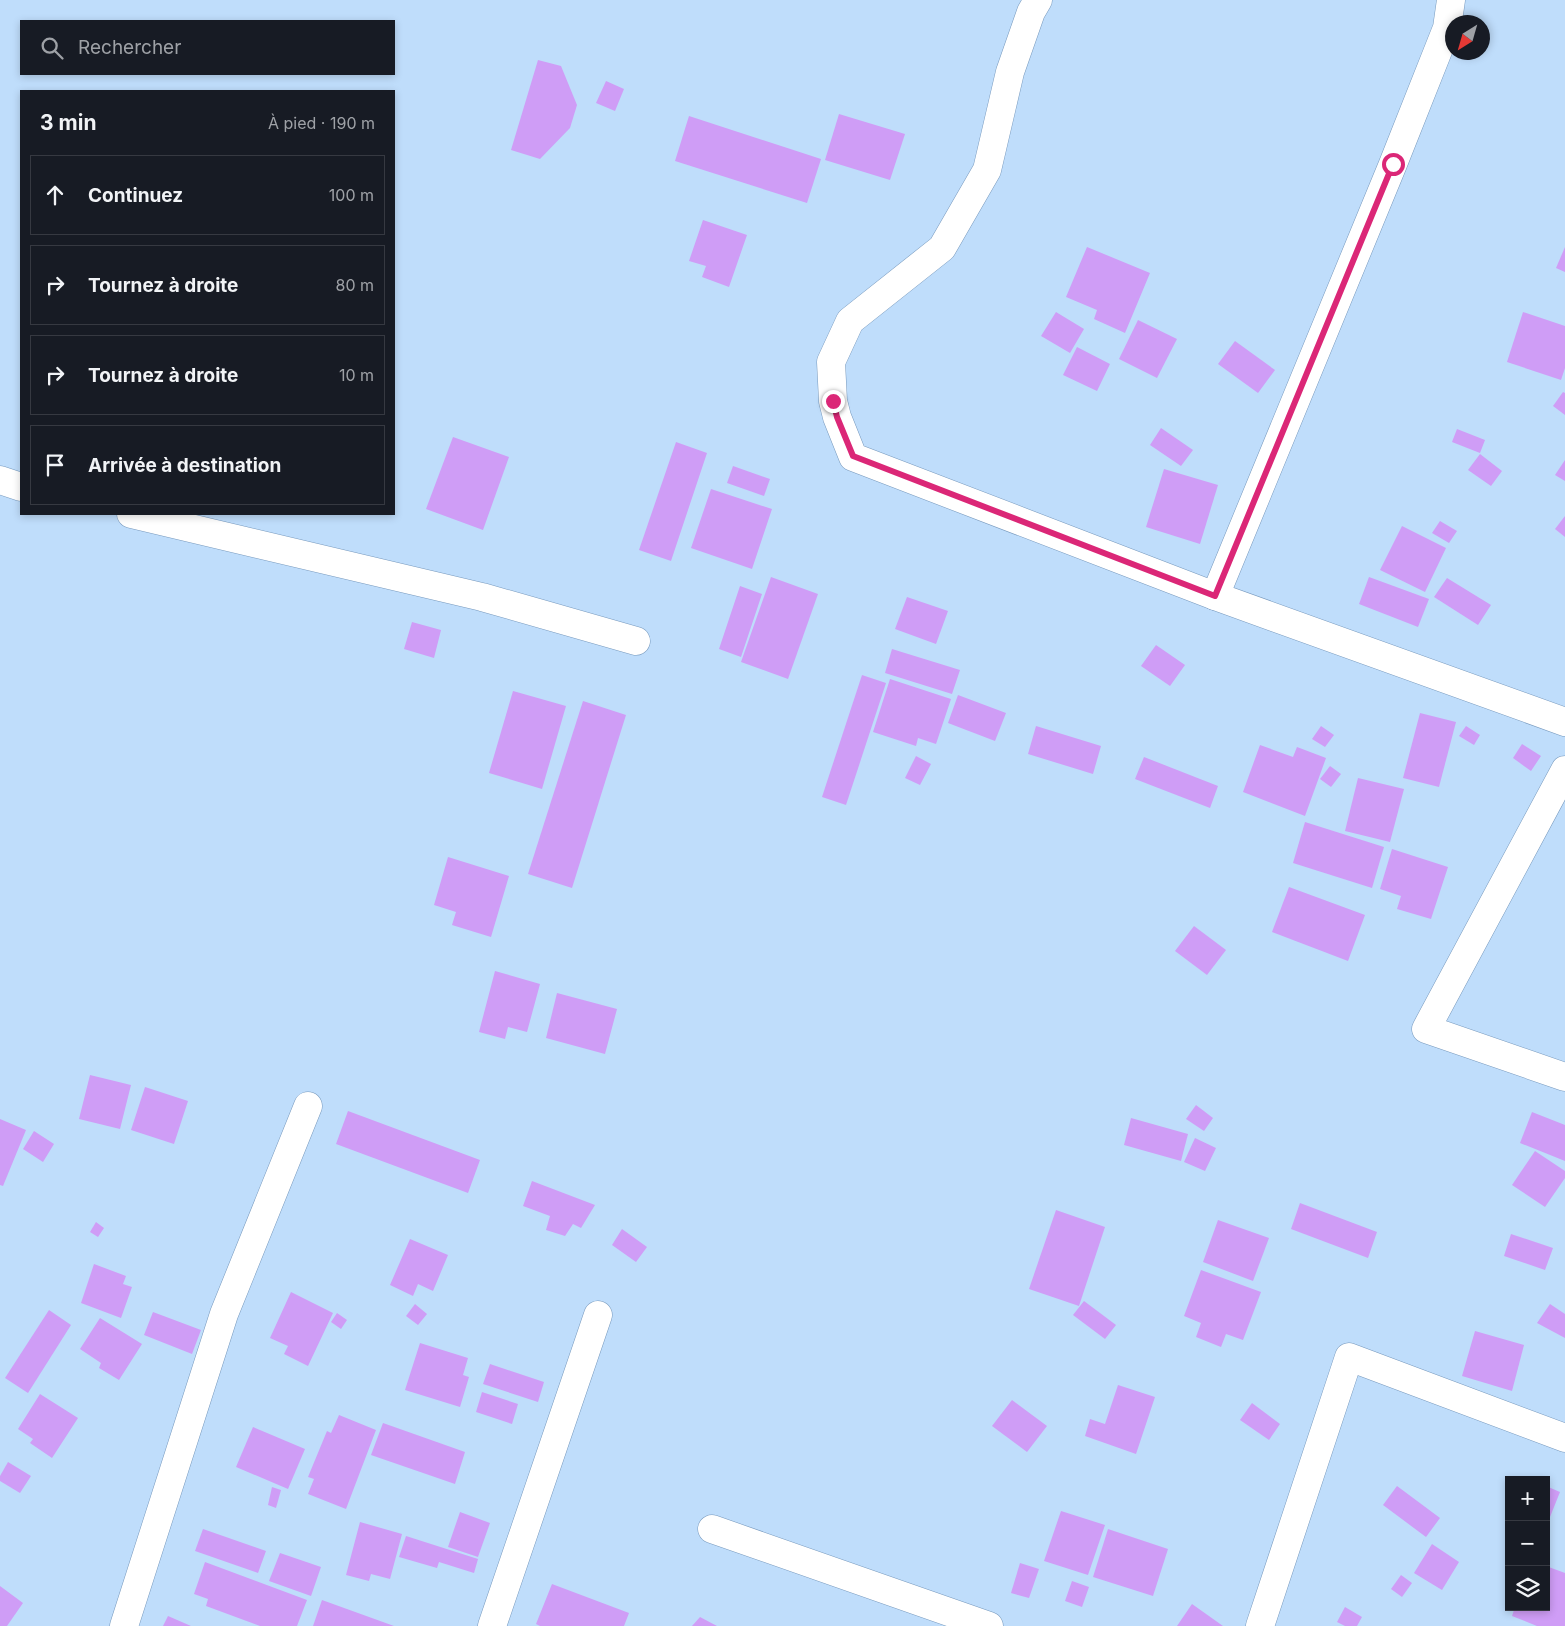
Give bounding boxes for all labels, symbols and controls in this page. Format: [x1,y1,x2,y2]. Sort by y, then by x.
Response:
north arrow [1445,15,1490,60]
search box [20,20,395,75]
icon: search [38,34,66,62]
text: Rechercher [78,36,181,59]
text: 3 min [40,110,96,135]
text: À pied · 190 m [268,113,375,133]
route start [1382,153,1405,176]
icon: ahead [41,181,69,209]
text: Continuez [88,184,183,207]
text: 100 m [329,185,374,205]
icon: right [41,271,69,299]
text: Tournez à droite [88,274,238,297]
text: 80 m [335,275,374,295]
icon: right [41,361,69,389]
text: Tournez à droite [88,364,238,387]
text: 10 m [339,365,374,385]
route end [822,390,845,413]
icon: arrive [41,451,69,479]
text: Arrivée à destination [88,454,281,477]
map controls [1505,1476,1550,1611]
button: + [1505,1476,1550,1521]
button: − [1505,1521,1550,1566]
button: layers [1505,1566,1550,1611]

